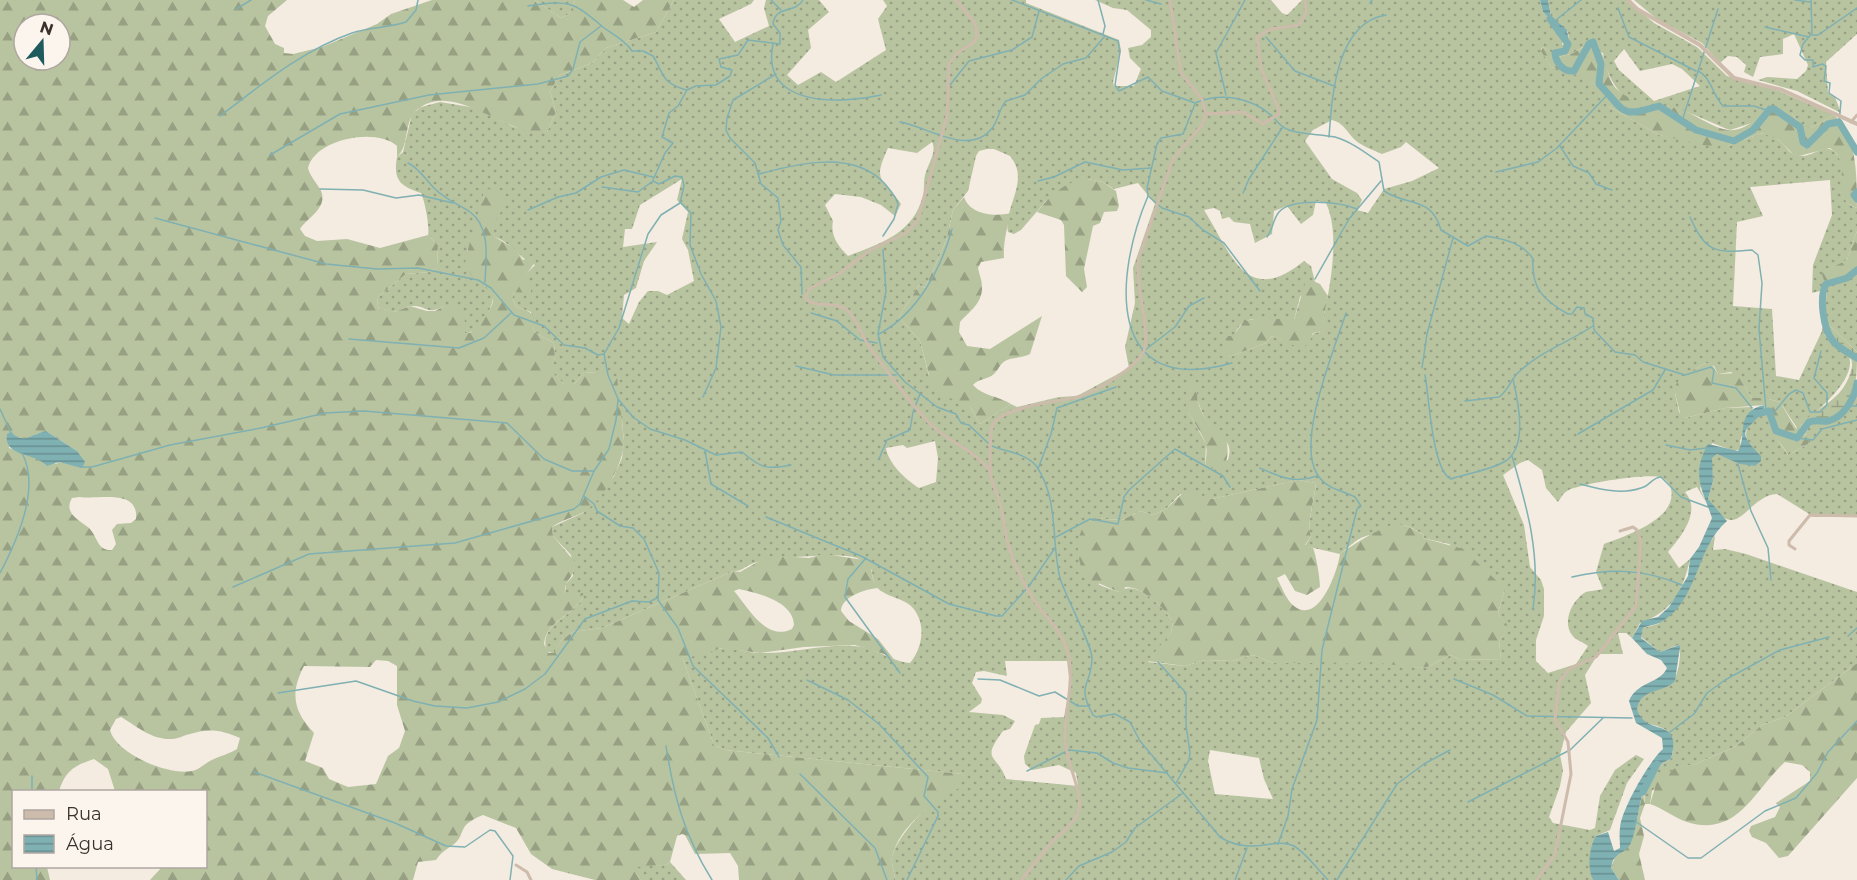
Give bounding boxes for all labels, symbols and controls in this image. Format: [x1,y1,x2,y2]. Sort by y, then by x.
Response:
north arrow [12,12,72,72]
text: N [38,17,56,39]
legend [12,790,207,868]
text: Rua [66,803,102,825]
text: Água [66,833,114,855]

